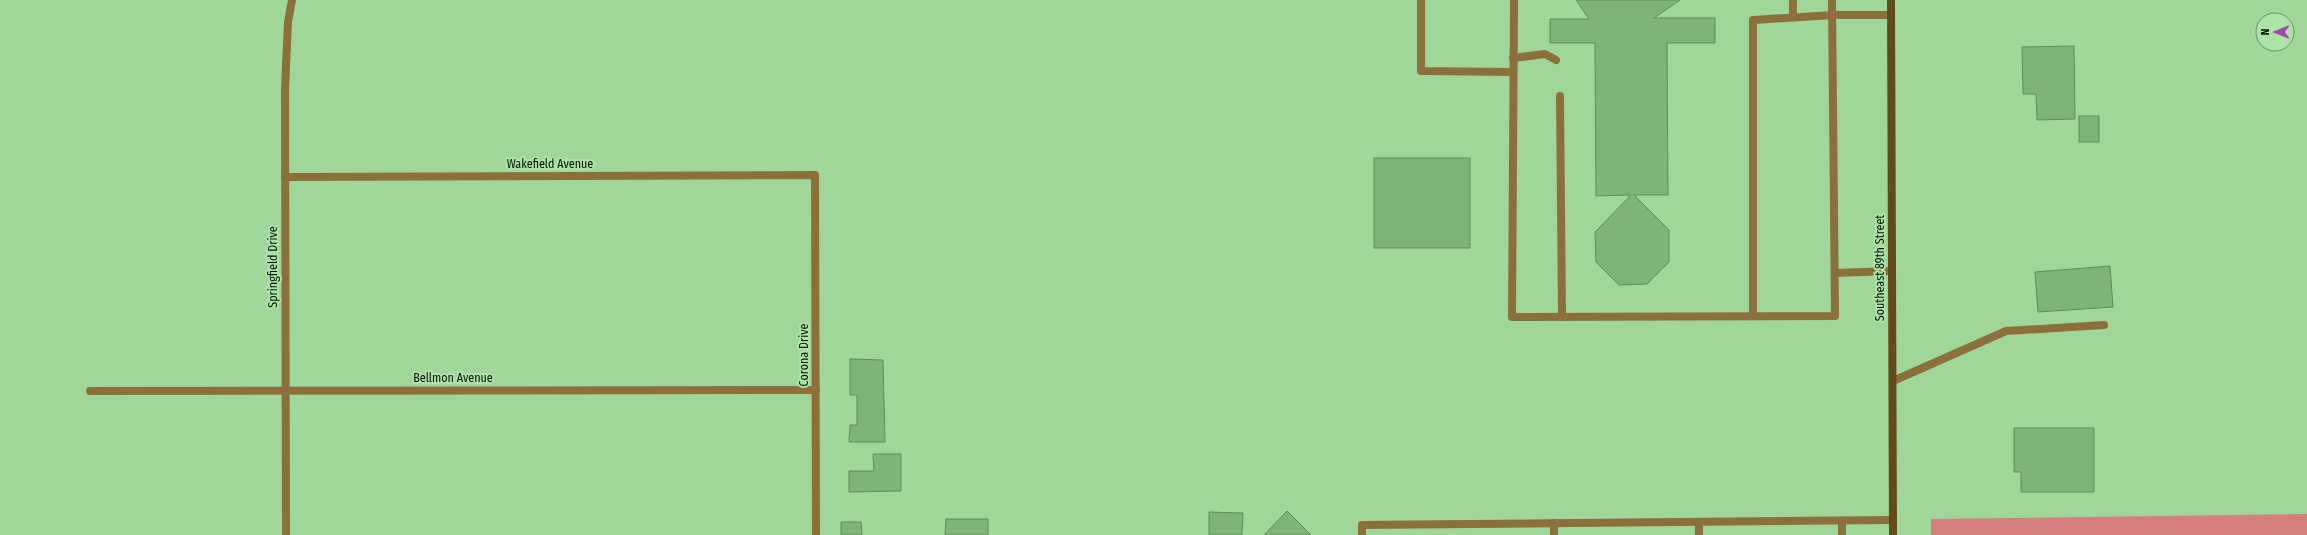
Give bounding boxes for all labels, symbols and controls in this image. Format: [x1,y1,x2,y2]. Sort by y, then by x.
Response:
north arrow [2255,12,2295,52]
text: N [2259,29,2272,35]
street label: Wakefield Avenue [507,157,593,171]
street label: Southeast 89th Street [1873,215,1887,321]
street label: Springfield Drive [266,226,280,308]
street label: Corona Drive [797,324,811,386]
street label: Bellmon Avenue [413,371,493,385]

